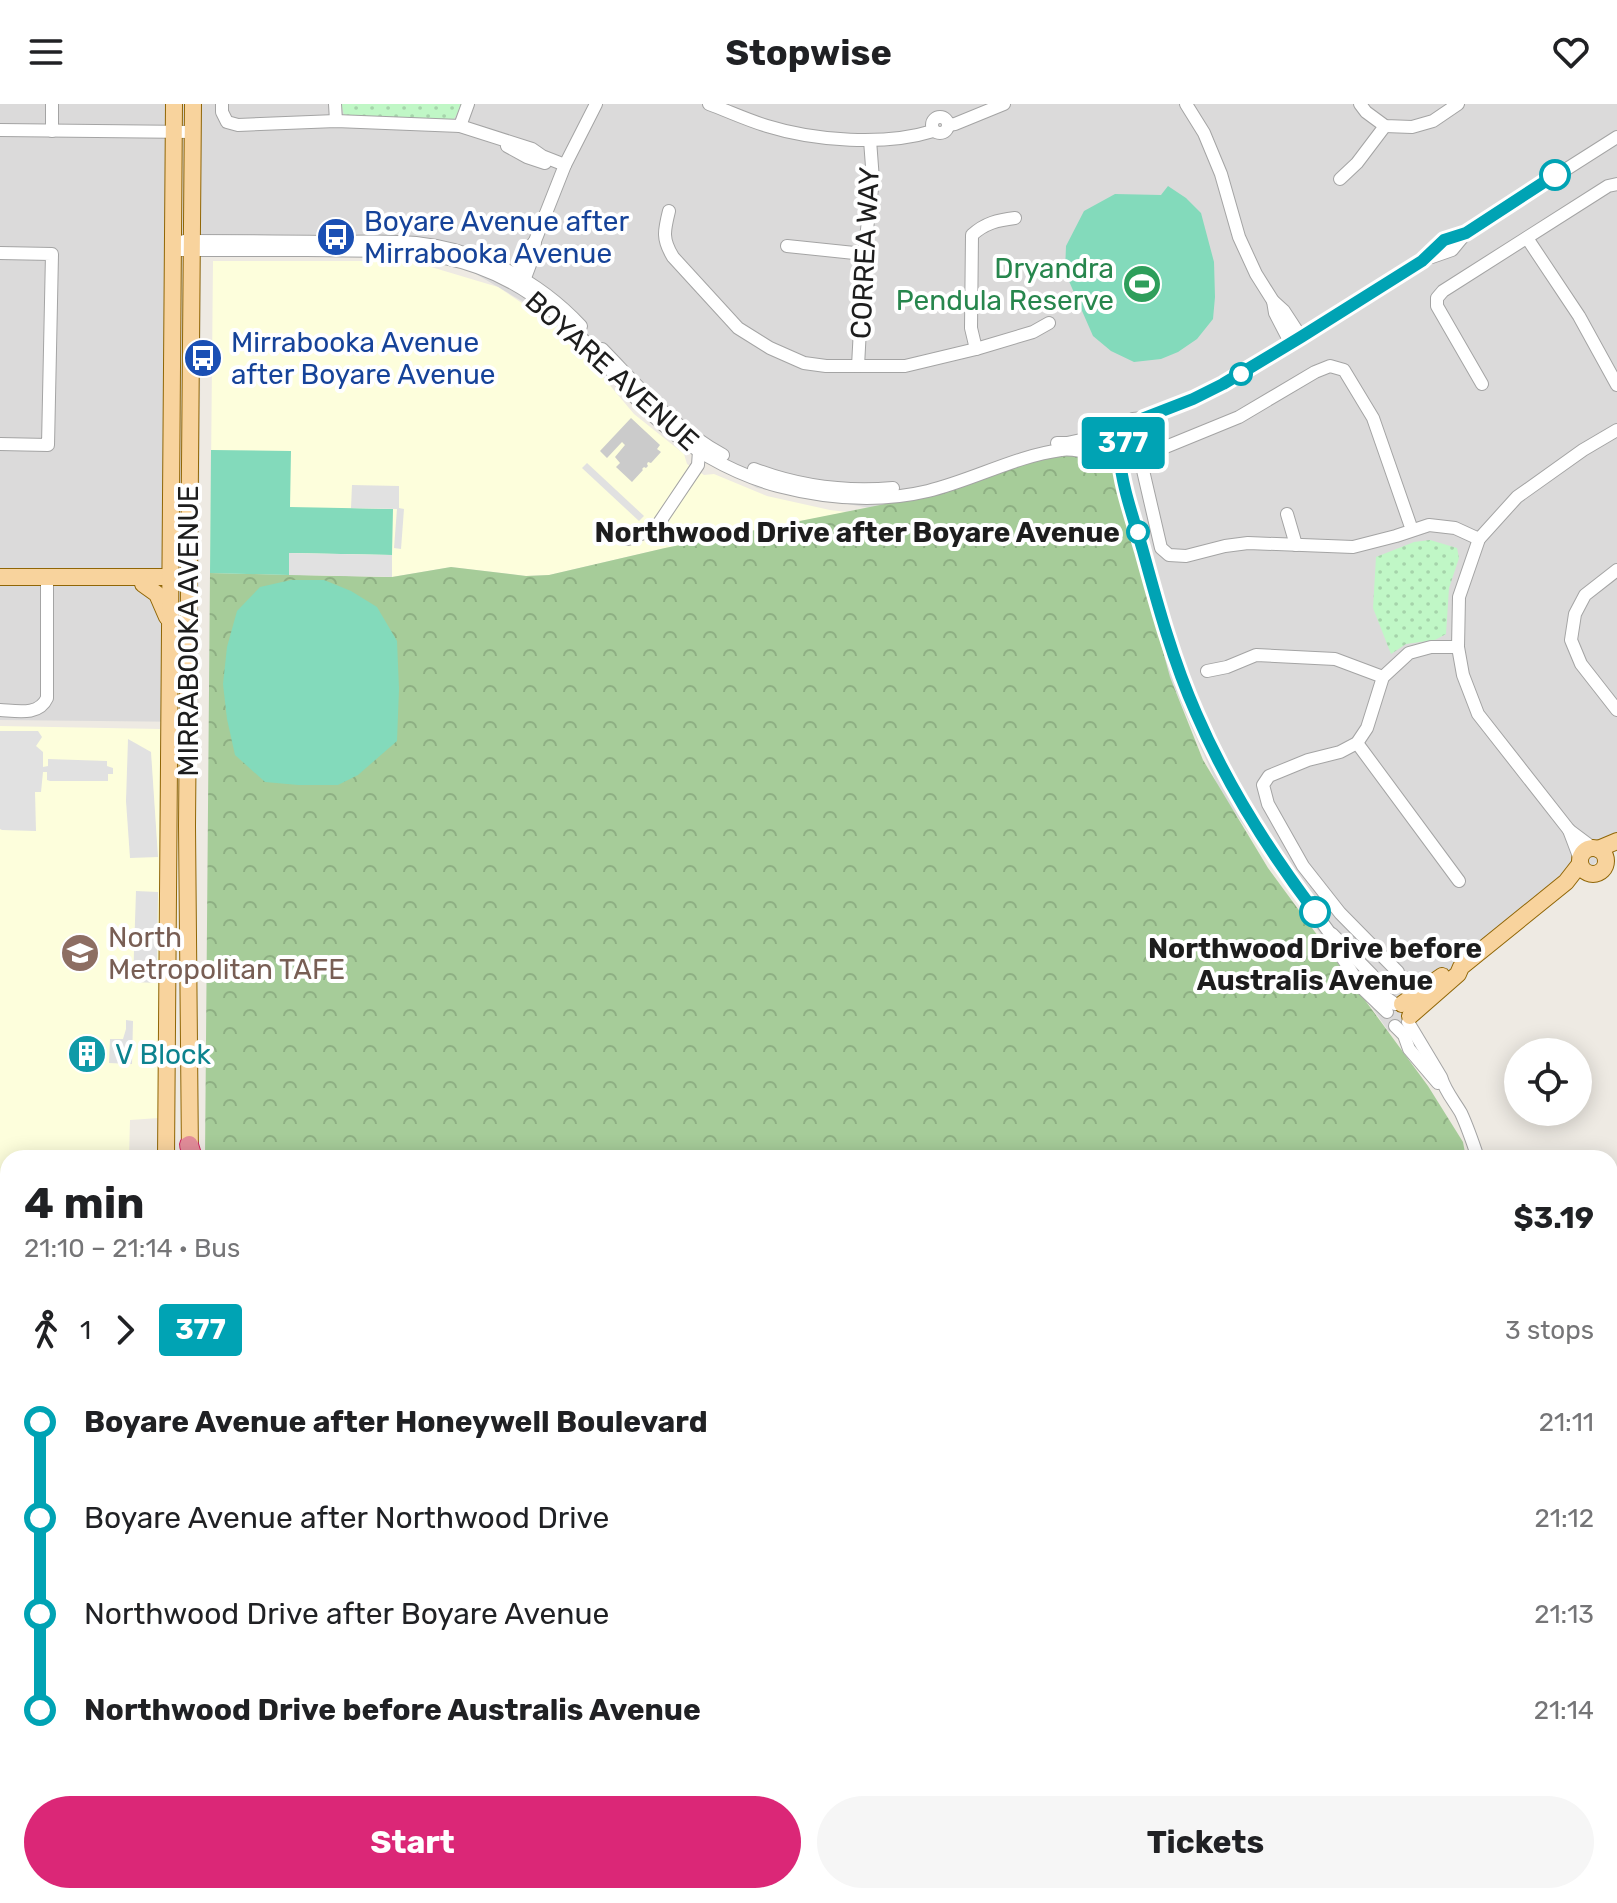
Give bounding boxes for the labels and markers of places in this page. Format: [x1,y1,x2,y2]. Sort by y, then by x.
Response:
unlabelled marker [1540,160,1570,190]
place label: Boyare Avenue after Mirrabooka Avenue [364,205,629,270]
bus stop icon: Boyare Avenue after Mirrabooka Avenue [315,216,357,258]
place label: Dryandra Pendula Reserve [896,252,1114,317]
sports icon: Dryandra Pendula Reserve [1121,263,1163,305]
place label: Mirrabooka Avenue after Boyare Avenue [231,326,495,391]
bus stop icon: Mirrabooka Avenue after Boyare Avenue [182,337,224,379]
unlabelled marker [1230,363,1252,385]
place label: Northwood Drive after Boyare Avenue [594,516,1120,549]
marker: Northwood Drive after Boyare Avenue [1127,521,1149,543]
marker: Northwood Drive before Australis Avenue [1300,897,1330,927]
place label: North Metropolitan TAFE [108,921,345,986]
school or university icon: North Metropolitan TAFE [59,932,101,974]
place label: Northwood Drive before Australis Avenue [1148,932,1482,997]
building icon: V Block [66,1033,108,1075]
place label: V Block [115,1038,211,1071]

